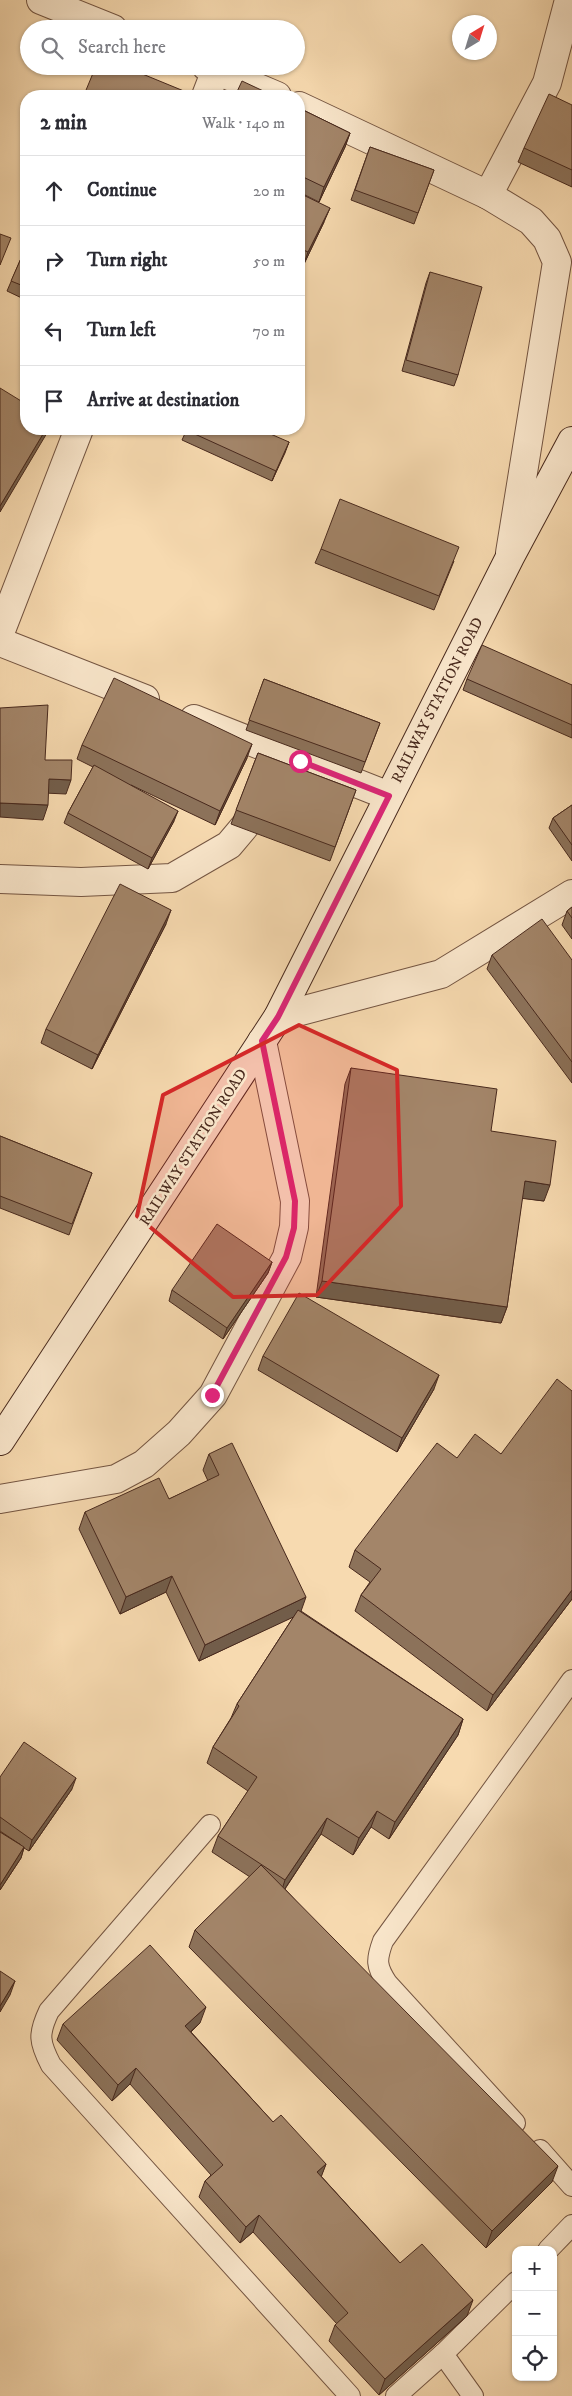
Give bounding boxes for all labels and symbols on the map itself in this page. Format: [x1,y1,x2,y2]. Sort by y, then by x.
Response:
north arrow [452,15,497,60]
street label: RAILWAY STATION ROAD [387,614,488,786]
route start [289,750,312,773]
street label: RAILWAY STATION ROAD [135,1065,251,1229]
route end [201,1384,224,1407]

